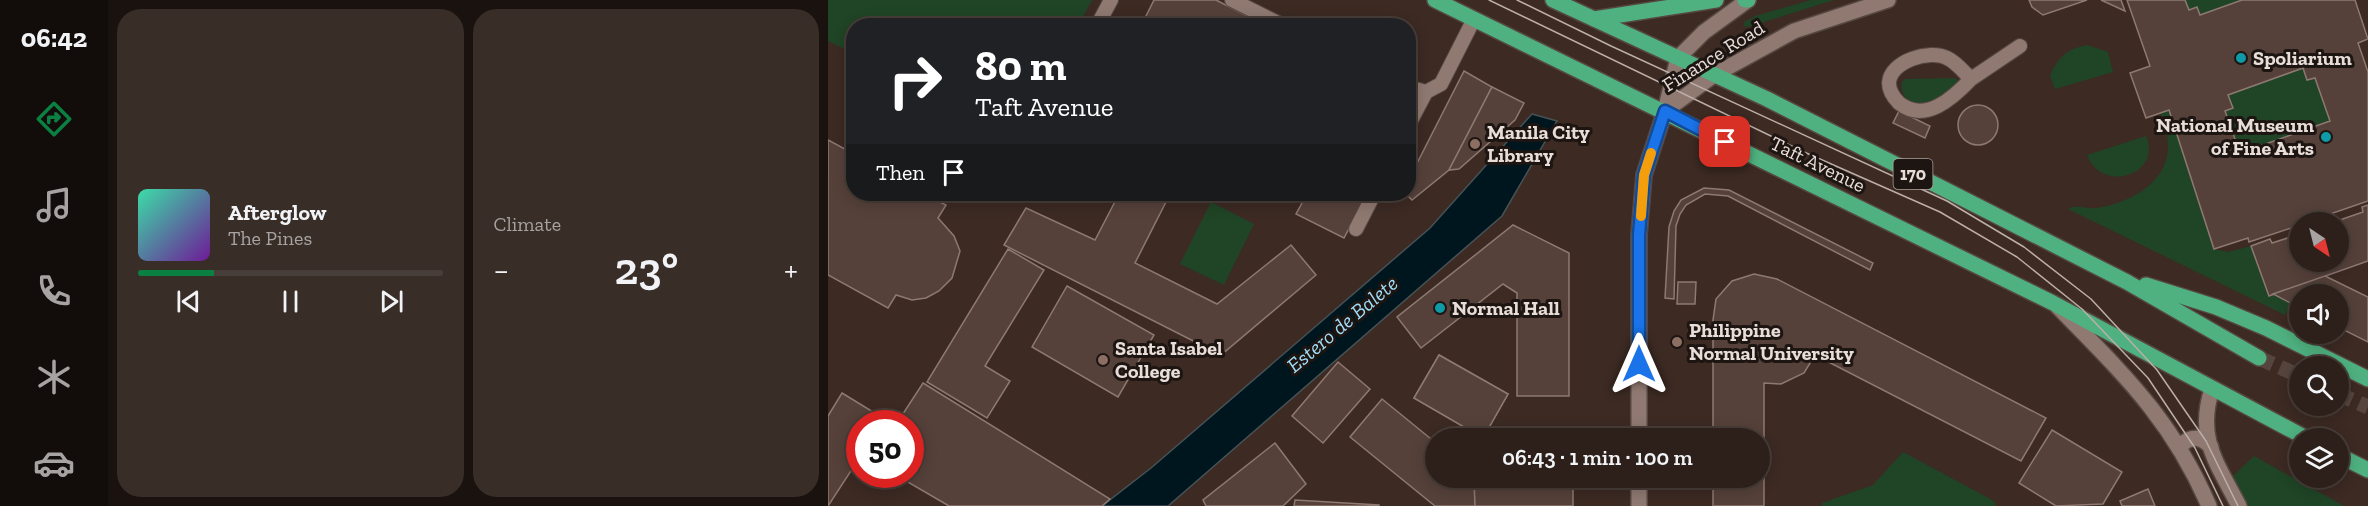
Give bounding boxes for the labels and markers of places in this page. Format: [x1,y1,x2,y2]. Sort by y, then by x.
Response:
place label: Spoliarium [2253,46,2352,70]
marker: Spoliarium [2234,51,2248,65]
place label: National Museum of Fine Arts [2156,113,2314,160]
pin [1699,116,1750,167]
place label: Manila City Library [1487,120,1590,167]
marker: National Museum of Fine Arts [2319,130,2333,144]
marker: Manila City Library [1468,137,1482,151]
place label: Normal Hall [1452,296,1560,320]
marker: Normal Hall [1433,301,1447,315]
place label: Philippine Normal University [1689,318,1854,365]
marker: Philippine Normal University [1670,335,1684,349]
place label: Santa Isabel College [1115,336,1223,383]
marker: Santa Isabel College [1096,353,1110,367]

